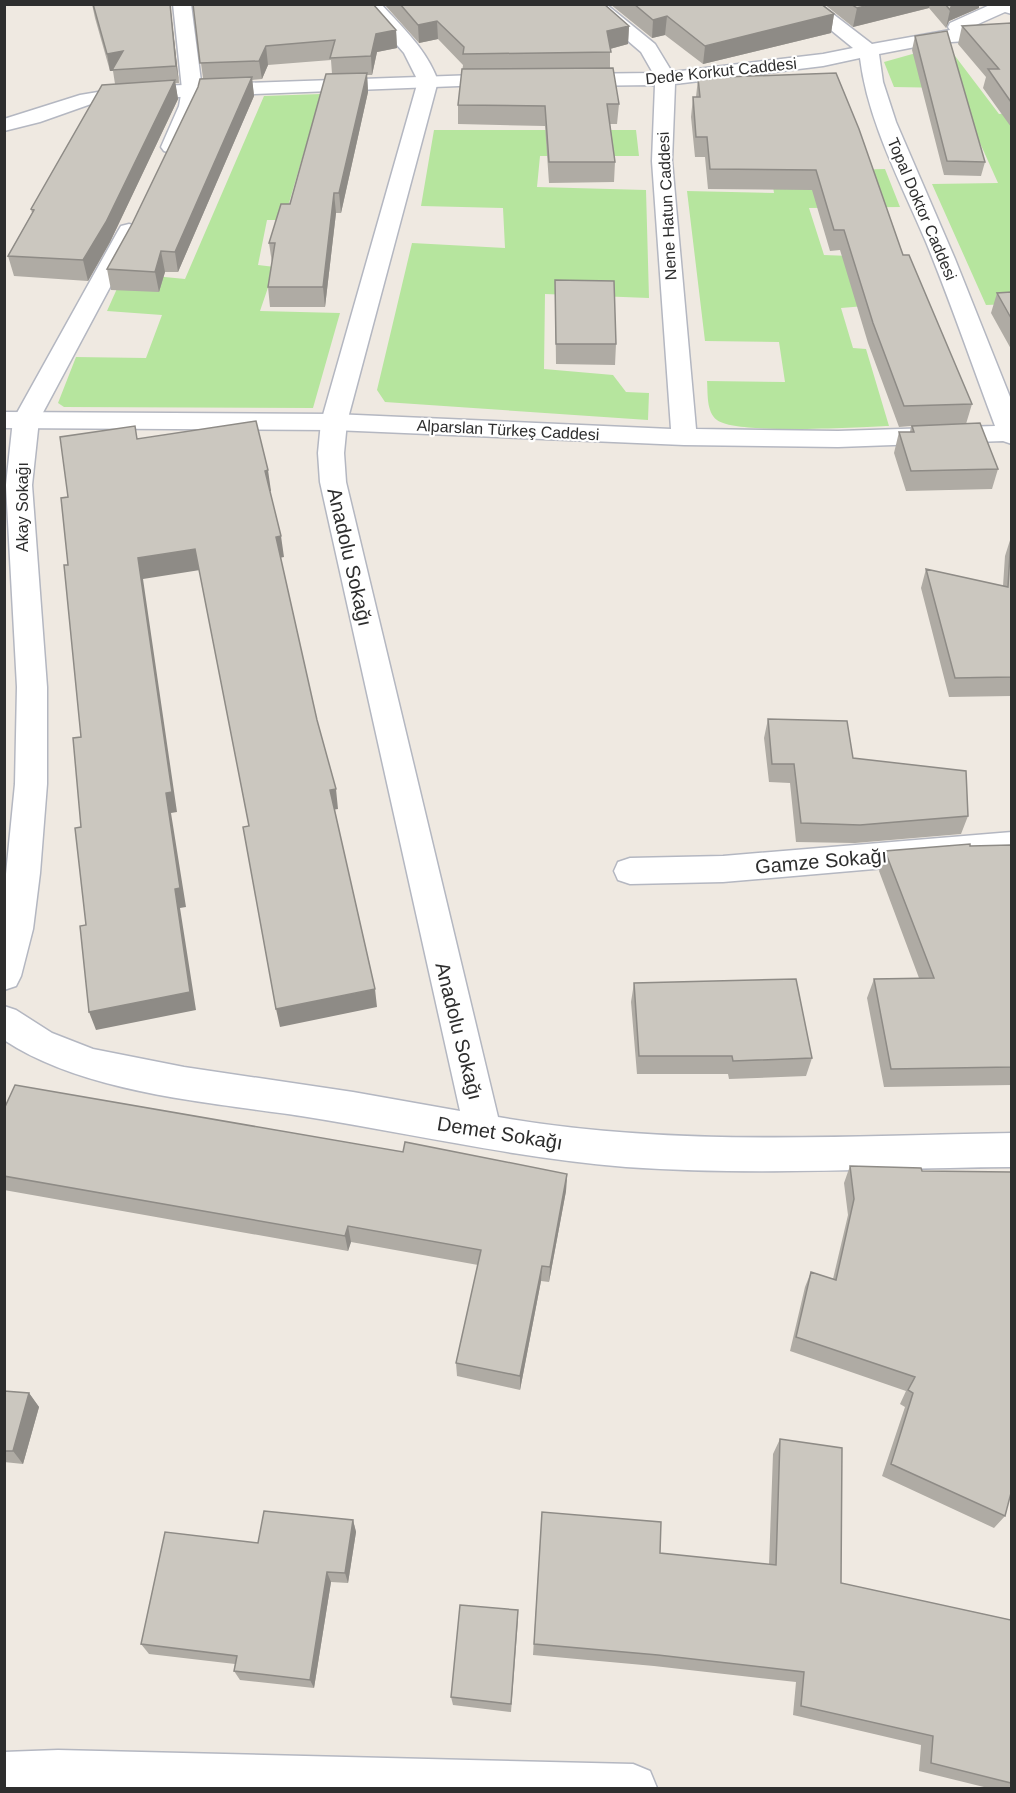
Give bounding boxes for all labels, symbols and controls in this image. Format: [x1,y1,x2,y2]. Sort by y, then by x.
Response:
street label: Dede Korkut Caddesi [644,55,798,87]
street label: Nene Hatun Caddesi [655,131,679,281]
street label: Topal Doktor Caddesi [884,135,960,283]
street label: Alparslan Türkeş Caddesi [416,417,600,443]
street label: Akay Sokağı [14,462,31,552]
street label: Anadolu Sokağı [323,486,377,628]
street label: Gamze Sokağı [754,844,888,878]
street label: Anadolu Sokağı [431,960,487,1102]
street label: Demet Sokağı [436,1112,564,1154]

